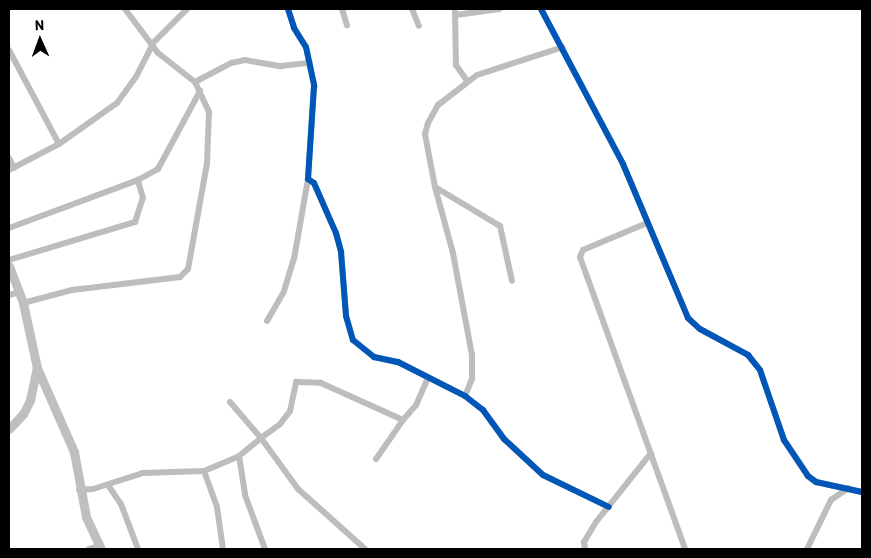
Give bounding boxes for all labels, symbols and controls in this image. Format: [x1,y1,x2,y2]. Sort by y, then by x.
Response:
north arrow [15,15,65,65]
text: N [35,16,44,33]

